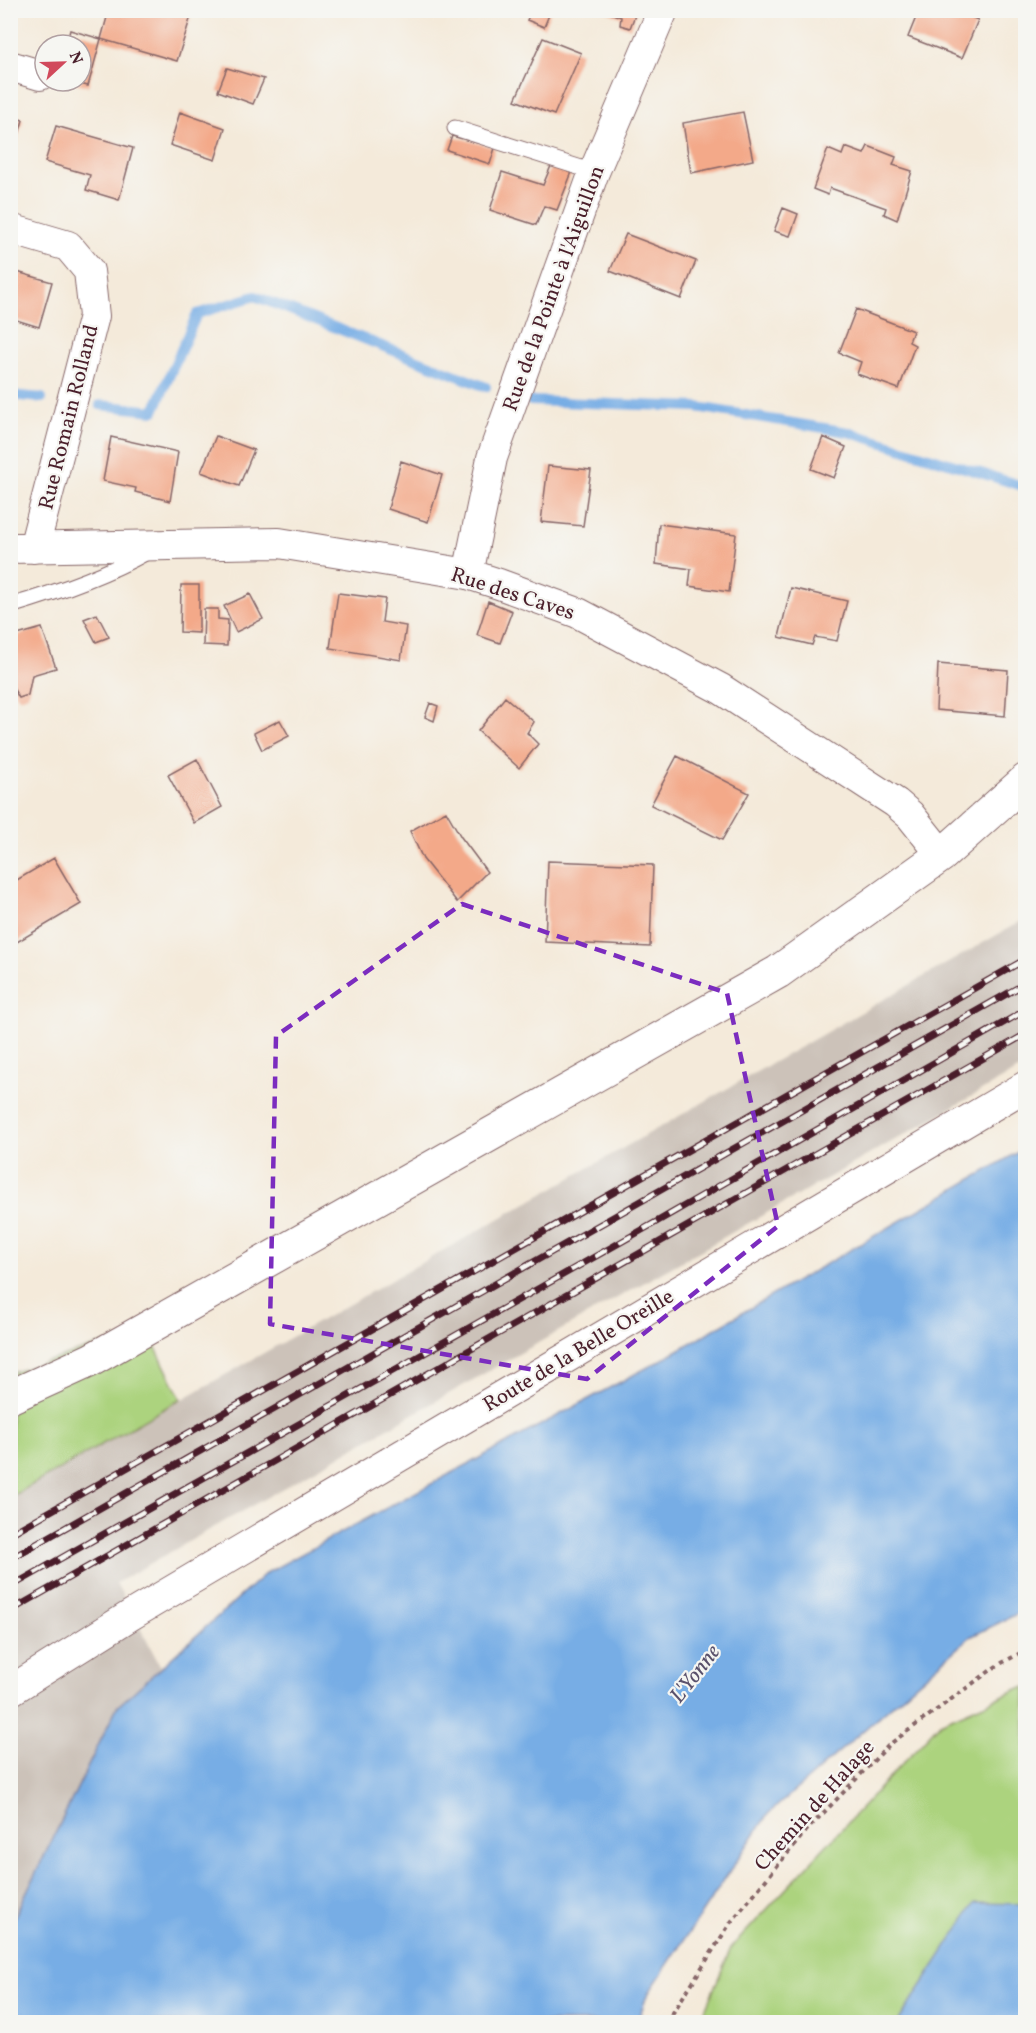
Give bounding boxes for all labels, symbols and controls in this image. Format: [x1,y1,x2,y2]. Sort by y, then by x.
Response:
north arrow [33,33,93,93]
text: N [63,49,88,68]
street label: Rue de la Pointe à l'Aiguillon [496,162,612,415]
street label: Rue Romain Rolland [32,322,106,513]
street label: Rue des Caves [447,561,578,628]
street label: Route de la Belle Oreille [478,1283,680,1420]
water label: L'Yonne [663,1639,729,1710]
street label: Chemin de Halage [748,1734,882,1878]

